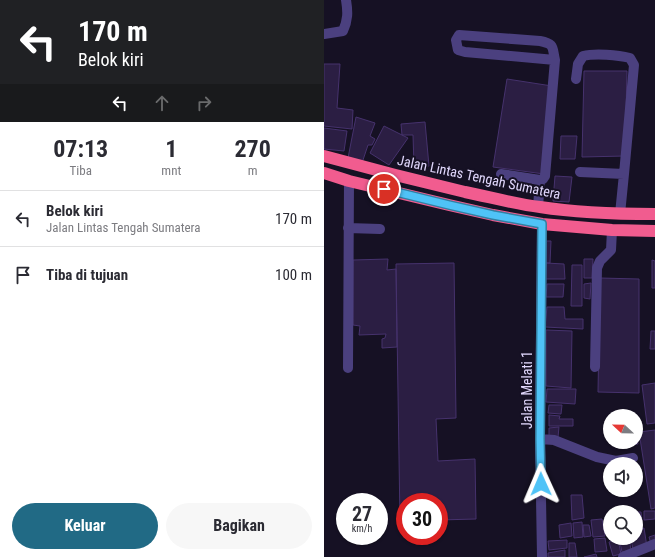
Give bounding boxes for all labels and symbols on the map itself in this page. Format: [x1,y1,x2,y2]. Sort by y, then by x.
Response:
street label: Jalan Lintas Tengah Sumatera [396,152,562,202]
pin [367,172,401,206]
street label: Jalan Melati 1 [519,351,535,429]
north arrow [603,409,643,449]
position arrow [520,463,562,505]
speed limit sign: 30 [396,493,448,545]

